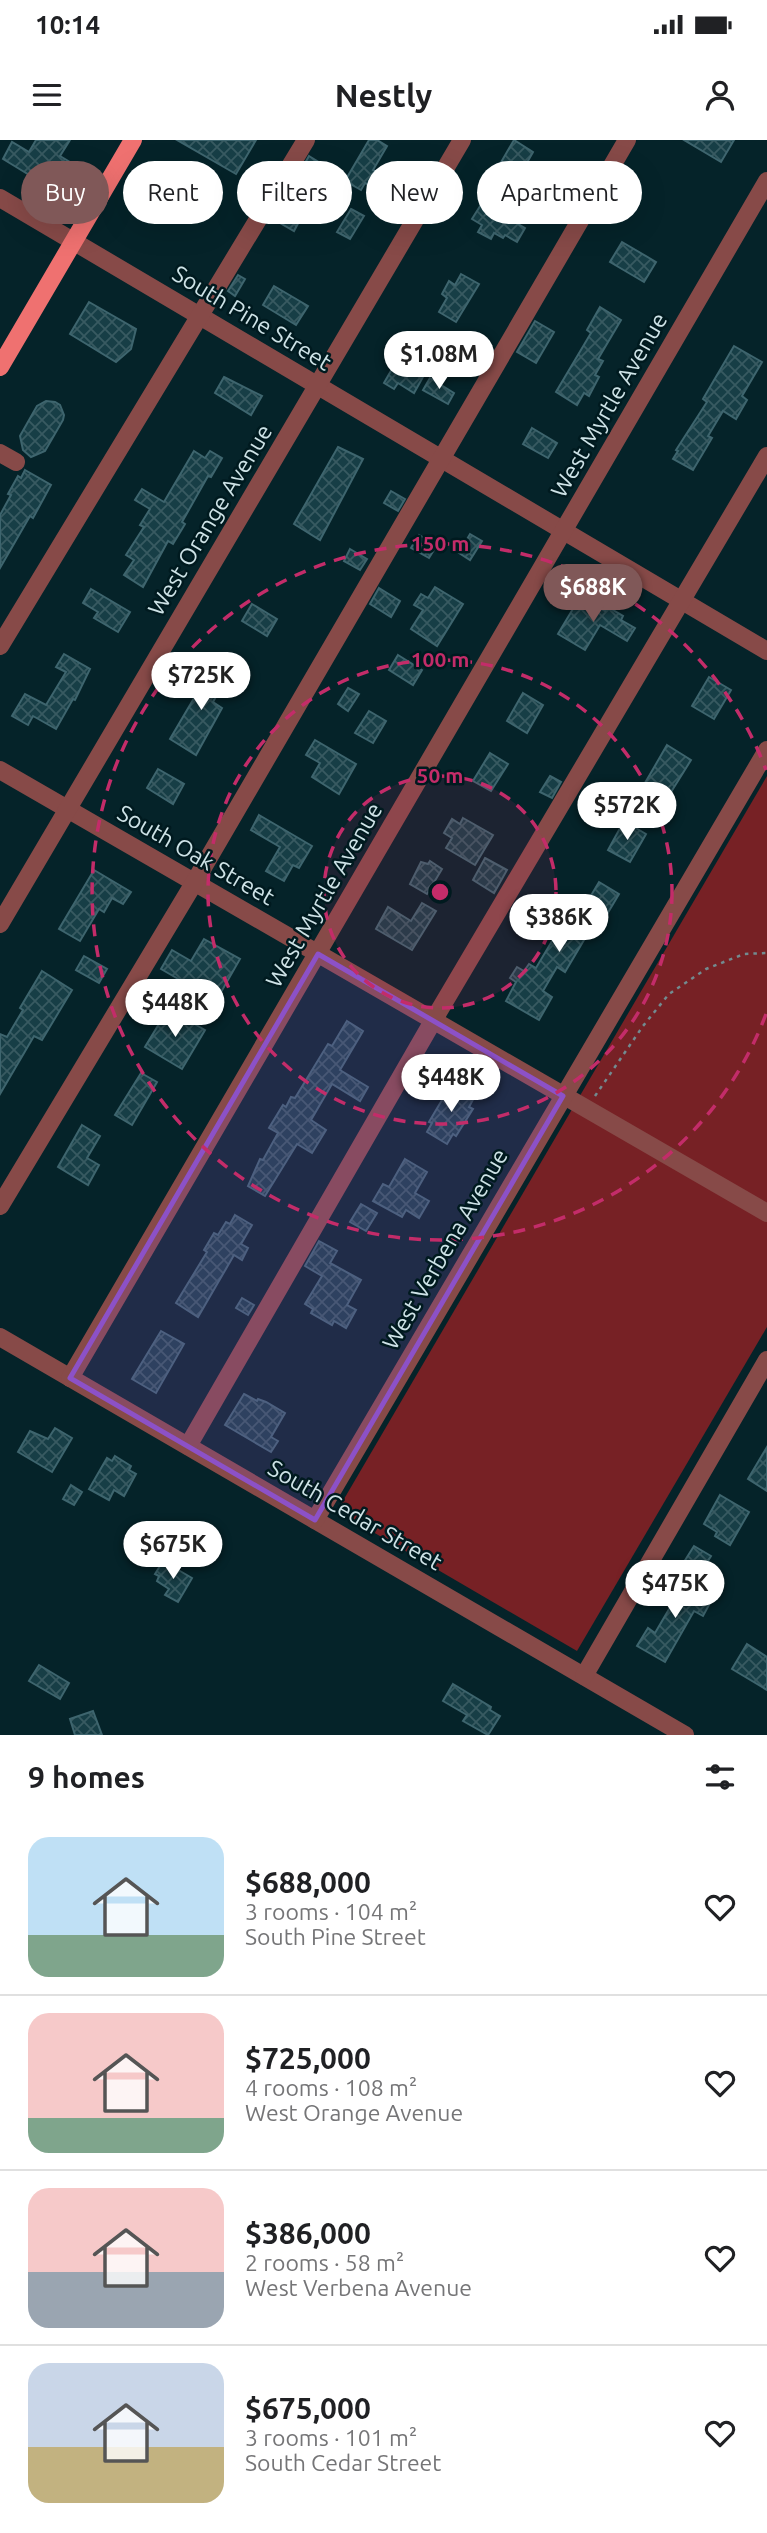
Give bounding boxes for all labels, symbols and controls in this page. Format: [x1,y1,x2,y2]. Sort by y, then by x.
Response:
text: 10:14 [35,10,100,39]
icon: menu [28,76,66,114]
icon: person [701,76,739,114]
text: Nestly [335,77,432,113]
chip: Buy [21,161,109,224]
chip: Rent [123,161,223,224]
chip: Filters [237,161,352,224]
chip: New [366,161,463,224]
chip: Apartment [477,161,642,224]
street label: South Pine Street [168,260,336,375]
street label: West Myrtle Avenue [546,308,671,501]
pin: $1.08M [382,331,496,391]
text: $1.08M [400,341,478,366]
street label: West Orange Avenue [143,420,276,620]
text: 150 m [411,531,469,555]
pin: $688K [544,564,642,624]
text: $688K [559,574,627,599]
text: 100 m [411,647,469,671]
pin: $725K [152,652,250,712]
text: $725K [167,662,235,687]
text: 50 m [417,763,463,787]
pin: $572K [578,782,676,842]
text: $572K [593,792,661,817]
street label: West Myrtle Avenue [261,798,386,991]
street label: South Oak Street [113,800,279,910]
centre of rings [428,880,452,904]
pin: $386K [510,894,608,954]
text: $386K [525,904,593,929]
pin: $448K [126,979,224,1039]
text: $448K [141,989,209,1014]
pin: $448K [402,1054,500,1114]
text: $448K [417,1064,485,1089]
street label: West Verbena Avenue [377,1144,512,1353]
street label: South Cedar Street [264,1455,447,1574]
pin: $675K [124,1522,222,1581]
text: $675K [139,1531,207,1556]
pin: $475K [626,1560,724,1620]
text: $475K [641,1570,709,1595]
icon: filters [701,1758,739,1796]
text: 9 homes [28,1760,145,1794]
icon: home [84,1865,168,1949]
text: $688,000 [245,1865,371,1899]
icon: heart [701,1888,739,1926]
text: 3 rooms · 104 m² [245,1899,417,1924]
text: South Pine Street [245,1924,426,1949]
icon: home [84,2041,168,2125]
text: $725,000 [245,2041,371,2075]
icon: heart [701,2064,739,2102]
text: 4 rooms · 108 m² [245,2075,417,2100]
text: West Orange Avenue [245,2100,463,2125]
icon: home [84,2216,168,2300]
text: $386,000 [245,2216,371,2250]
icon: heart [701,2239,739,2277]
text: 2 rooms · 58 m² [245,2250,404,2275]
text: West Verbena Avenue [245,2275,472,2300]
icon: home [84,2391,168,2475]
text: $675,000 [245,2391,371,2425]
icon: heart [701,2414,739,2452]
text: 3 rooms · 101 m² [245,2425,417,2450]
text: South Cedar Street [245,2450,441,2475]

